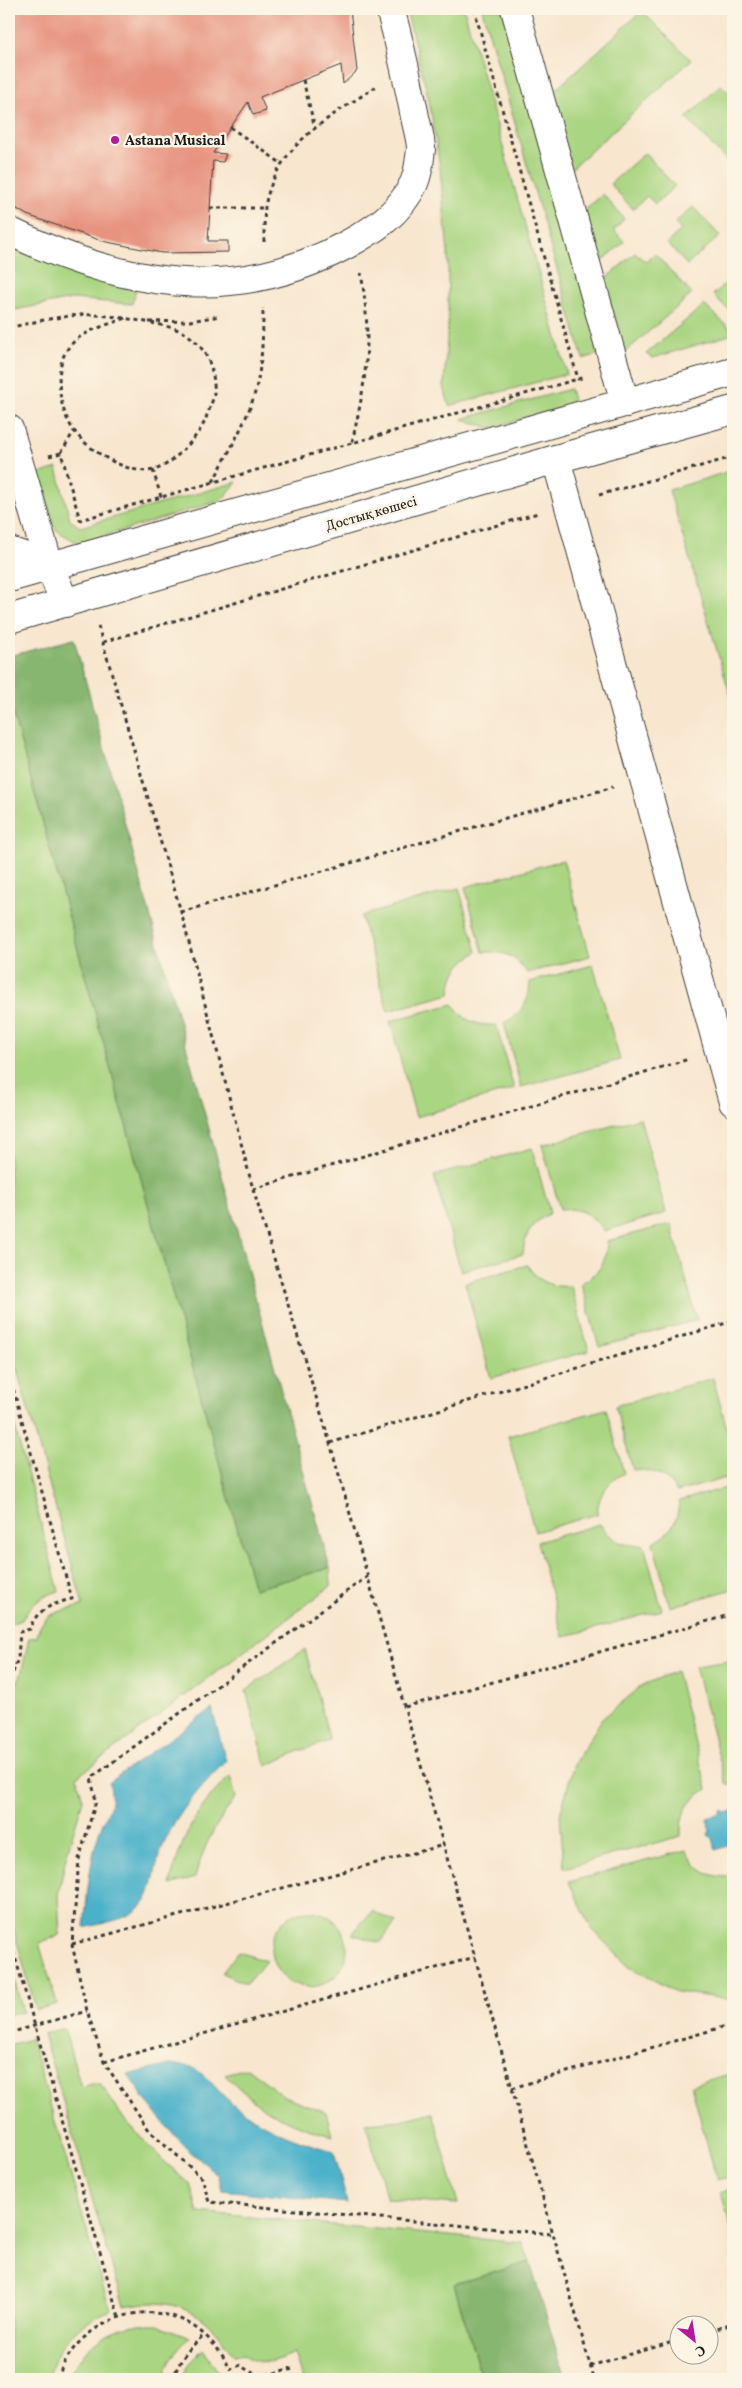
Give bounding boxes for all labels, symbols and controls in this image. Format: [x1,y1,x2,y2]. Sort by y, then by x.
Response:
place label: Astana Musical [125,132,226,151]
marker: Astana Musical [109,134,121,146]
street label: Достық көшесі [323,492,419,537]
north arrow [670,2316,720,2366]
text: С [691,2339,708,2360]

